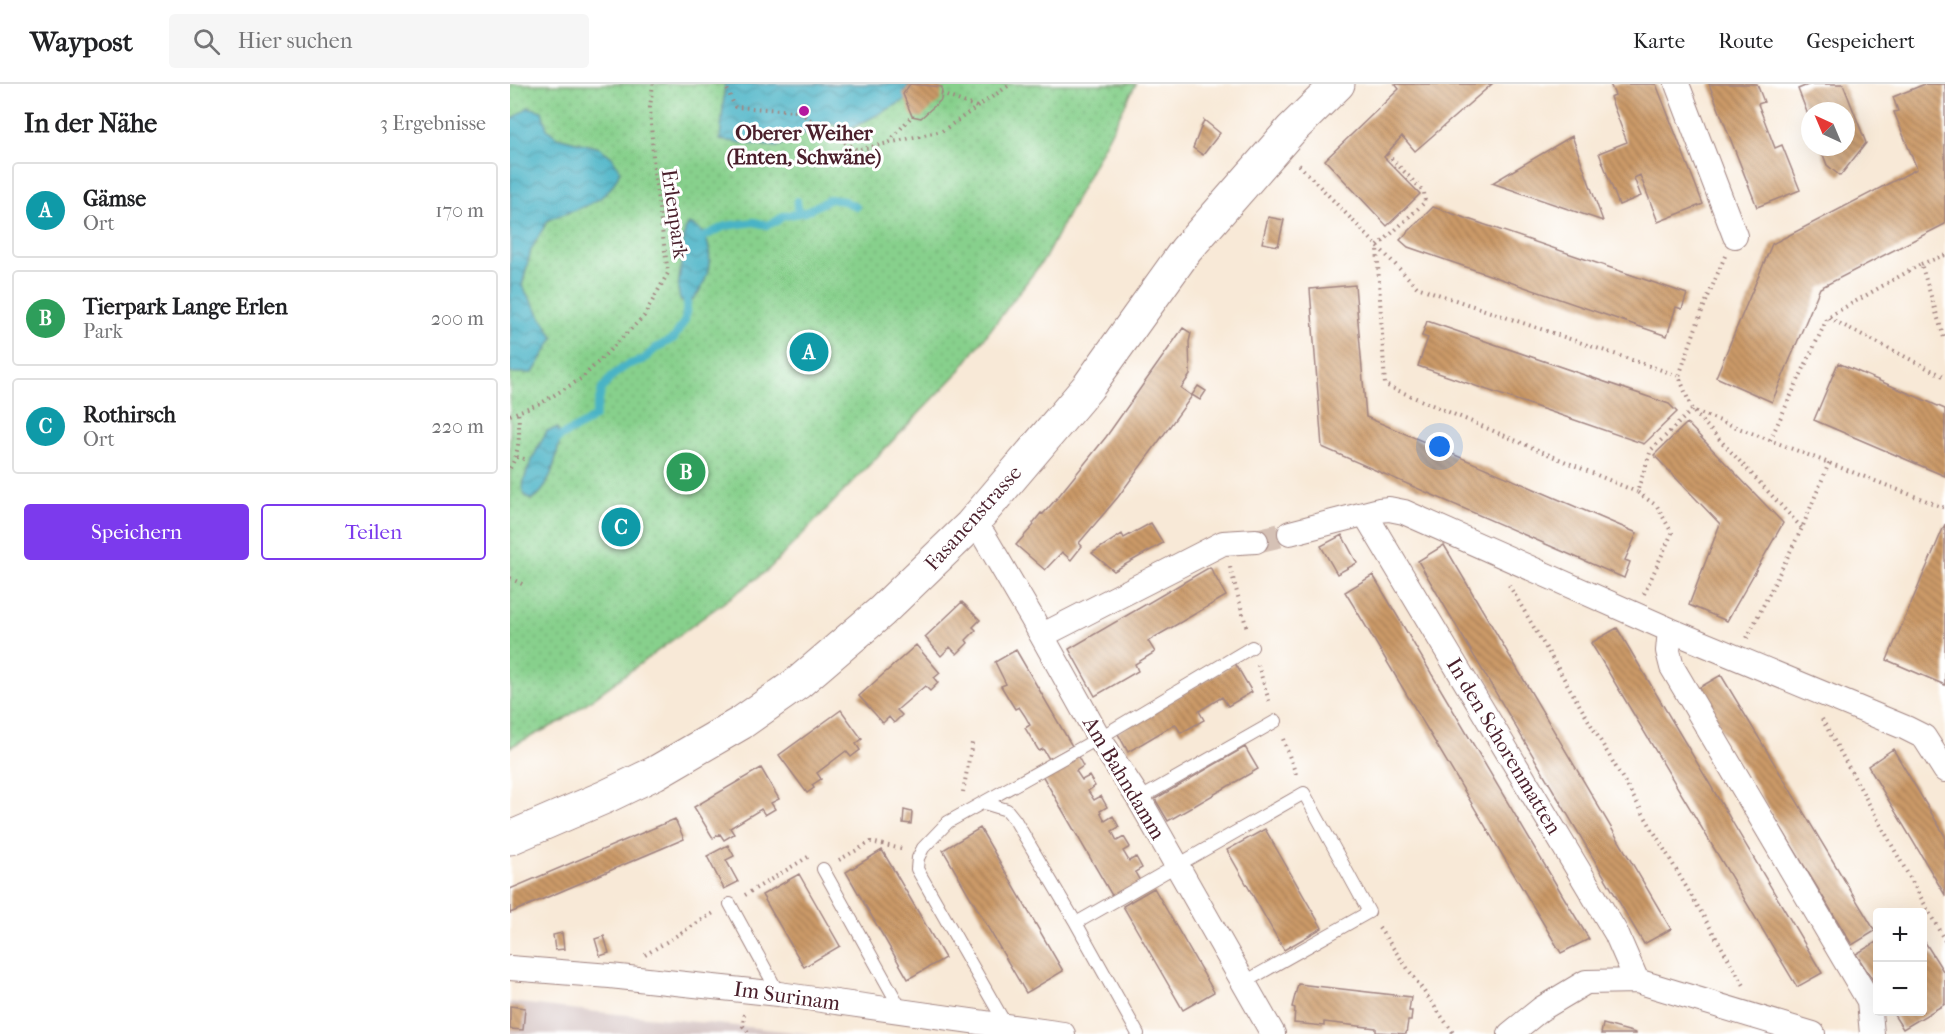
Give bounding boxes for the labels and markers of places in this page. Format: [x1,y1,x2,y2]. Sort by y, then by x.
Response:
marker: Oberer Weiher (Enten, Schwäne) [797,104,811,118]
place label: Oberer Weiher (Enten, Schwäne) [727,121,881,169]
pin: A [790,330,828,374]
pin: B [666,450,705,494]
pin: C [602,504,640,550]

